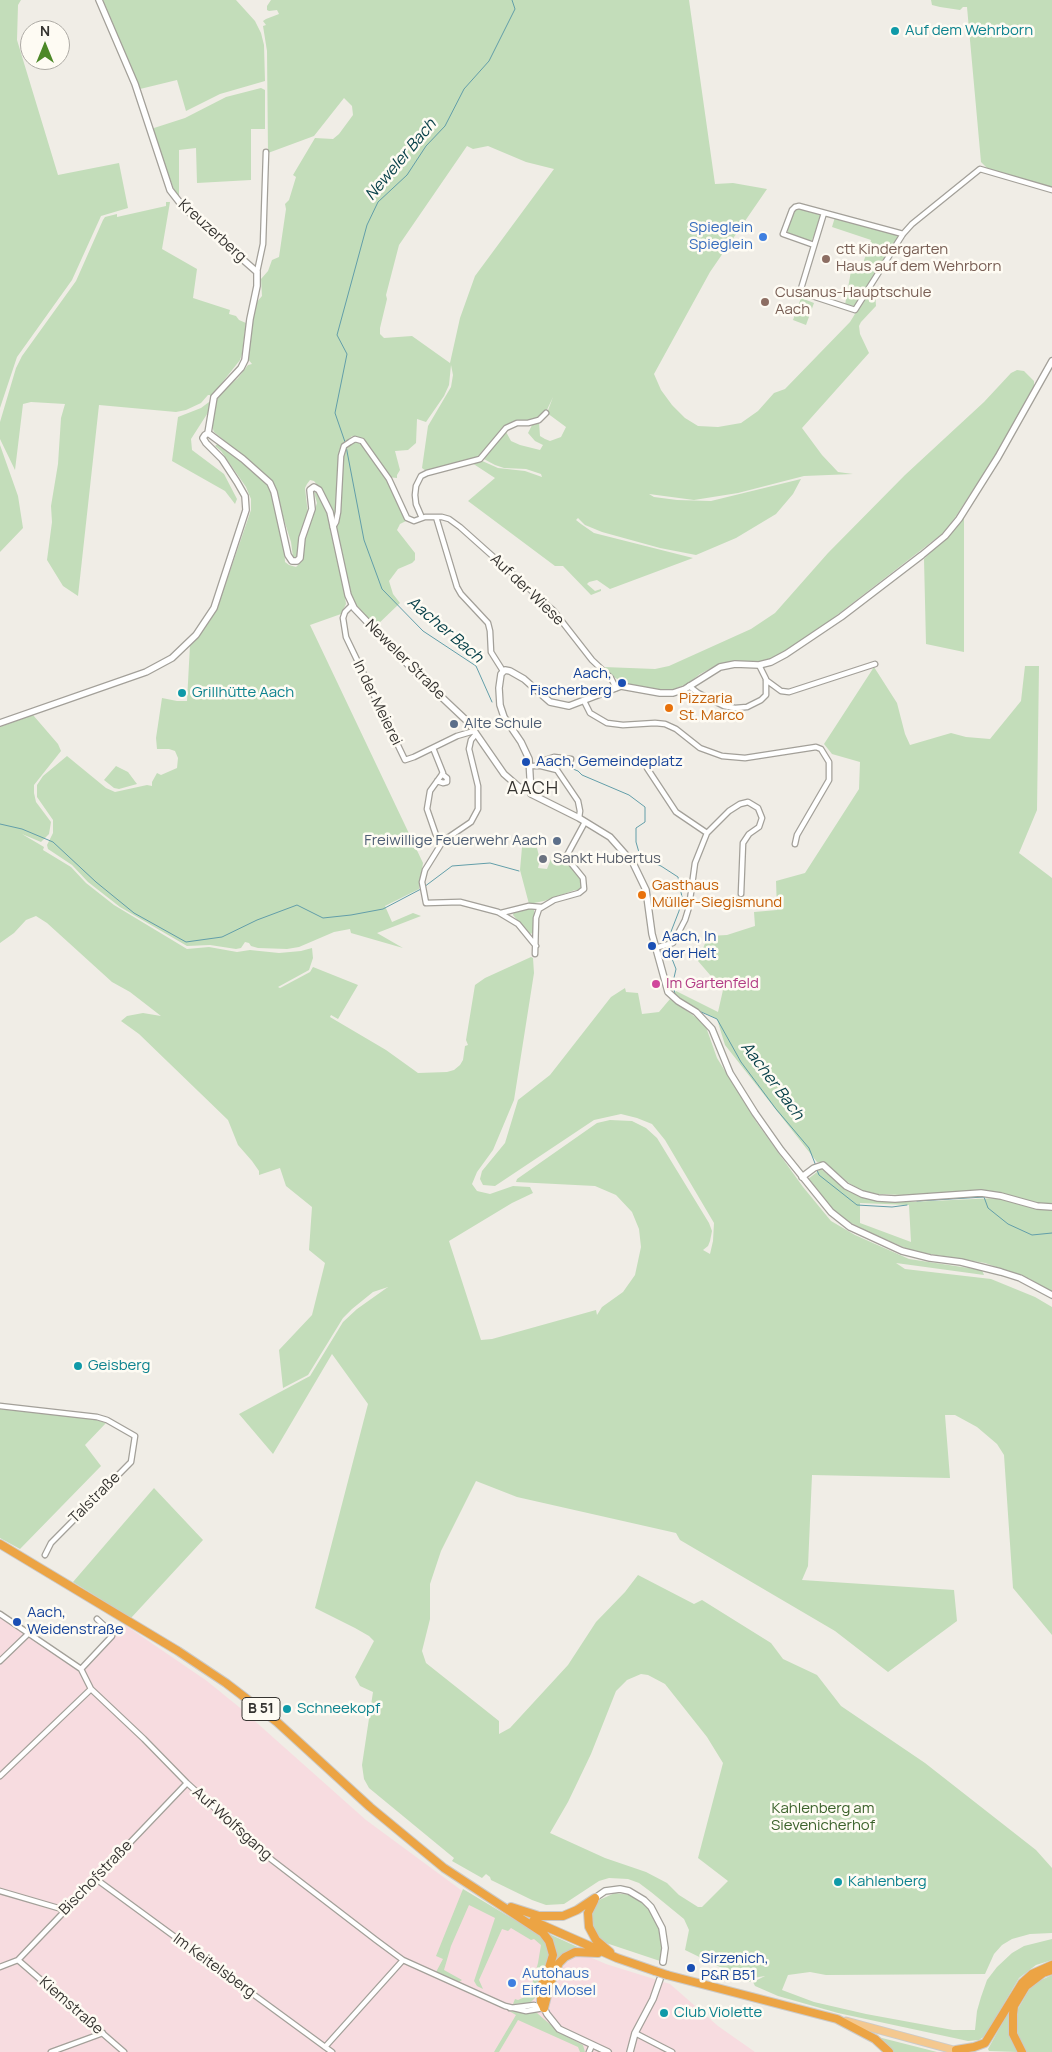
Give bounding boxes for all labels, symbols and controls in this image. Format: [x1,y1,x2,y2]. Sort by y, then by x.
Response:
north arrow [20,20,70,70]
text: N [40,21,50,40]
place label: Auf dem Wehrborn [905,22,1033,40]
marker: Auf dem Wehrborn [889,25,901,37]
water label: Neweler Bach [361,115,441,205]
street label: Kreuzerberg [174,196,250,266]
place label: Spieglein Spieglein [689,219,753,254]
marker: Spieglein Spieglein [757,231,769,243]
place label: ctt Kindergarten Haus auf dem Wehrborn [836,241,1001,276]
marker: ctt Kindergarten Haus auf dem Wehrborn [820,253,832,265]
place label: Cusanus-Hauptschule Aach [775,284,932,319]
marker: Cusanus-Hauptschule Aach [759,296,771,308]
street label: Auf der Wiese [486,550,568,630]
water label: Aacher Bach [403,593,487,667]
street label: Neweler Straße [361,616,449,704]
street label: In der Meierei [349,657,405,749]
place label: Aach, Fischerberg [530,665,612,700]
marker: Aach, Fischerberg [616,677,628,689]
place label: Grillhütte Aach [192,684,294,702]
marker: Grillhütte Aach [176,687,188,699]
place label: Pizzaria St. Marco [679,690,744,725]
marker: Pizzaria St. Marco [663,702,675,714]
place label: Alte Schule [464,715,542,733]
marker: Alte Schule [448,718,460,730]
place label: Aach, Gemeindeplatz [536,753,683,771]
marker: Aach, Gemeindeplatz [520,756,532,768]
district label: AACH [506,778,560,800]
place label: Freiwillige Feuerwehr Aach [364,832,547,850]
marker: Freiwillige Feuerwehr Aach [551,835,563,847]
place label: Sankt Hubertus [553,850,661,868]
marker: Sankt Hubertus [537,853,549,865]
place label: Gasthaus Müller-Siegismund [652,877,782,912]
marker: Gasthaus Müller-Siegismund [636,889,648,901]
place label: Aach, In der Helt [662,928,717,963]
marker: Aach, In der Helt [646,940,658,952]
place label: Im Gartenfeld [666,975,759,993]
marker: Im Gartenfeld [650,978,662,990]
water label: Aacher Bach [736,1038,808,1124]
place label: Geisberg [88,1357,150,1375]
marker: Geisberg [72,1360,84,1372]
street label: Talstraße [66,1469,124,1527]
place label: Aach, Weidenstraße [27,1604,124,1639]
marker: Aach, Weidenstraße [11,1616,23,1628]
road number: B 51 [242,1698,280,1720]
place label: Schneekopf [297,1700,380,1718]
marker: Schneekopf [281,1703,293,1715]
street label: Auf Wolfsgang [189,1784,275,1864]
park label: Kahlenberg am Sievenicherhof [771,1800,875,1835]
street label: Bischofstraße [56,1837,136,1919]
place label: Kahlenberg [848,1873,927,1891]
marker: Kahlenberg [832,1876,844,1888]
street label: Im Keitelsberg [169,1930,259,2002]
place label: Sirzenich, P&R B51 [701,1950,769,1985]
marker: Sirzenich, P&R B51 [685,1962,697,1974]
place label: Autohaus Eifel Mosel [522,1965,596,2000]
street label: Kiemstraße [35,1973,107,2039]
marker: Autohaus Eifel Mosel [506,1977,518,1989]
place label: Club Violette [674,2004,762,2022]
marker: Club Violette [658,2007,670,2019]

